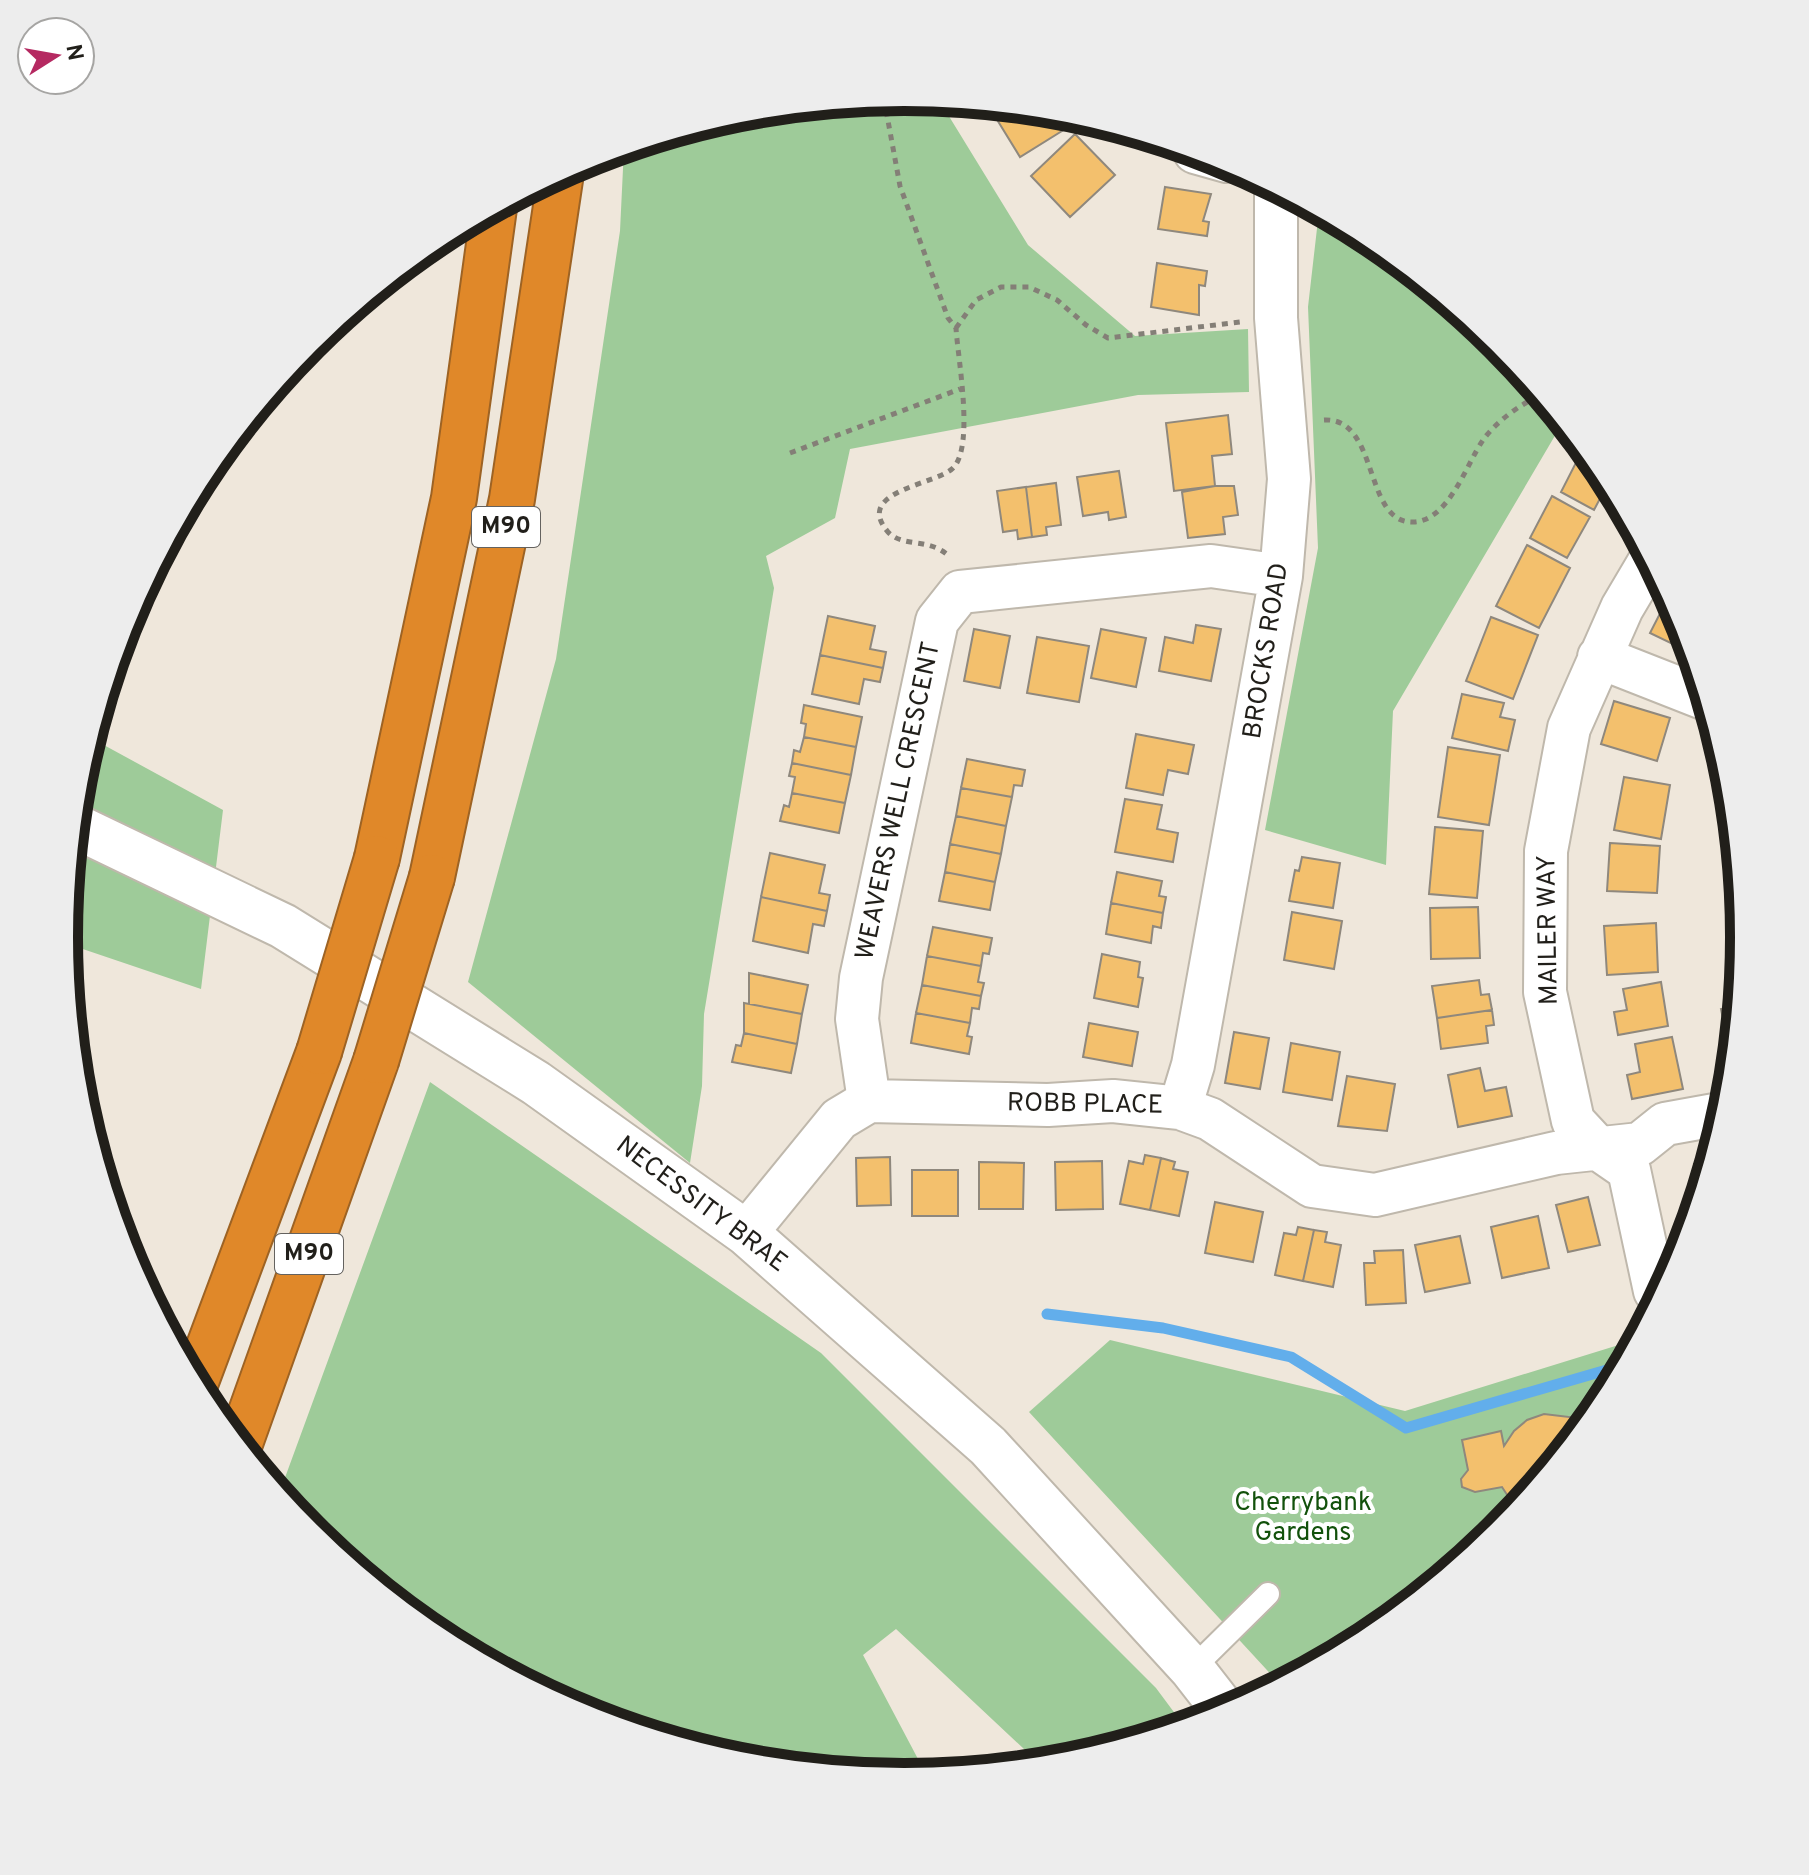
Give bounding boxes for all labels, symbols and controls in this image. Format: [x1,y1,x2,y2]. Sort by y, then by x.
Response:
north arrow [16,16,96,96]
text: N [58,42,88,63]
road number: M90 [472,507,540,547]
street label: BROCKS ROAD [1237,561,1297,741]
street label: WEAVERS WELL CRESCENT [849,639,949,963]
street label: MAILER WAY [1531,855,1567,1005]
street label: ROBB PLACE [1007,1087,1163,1123]
street label: NECESSITY BRAE [609,1130,793,1280]
road number: M90 [275,1234,343,1274]
park label: Cherrybank Gardens [1234,1487,1372,1550]

